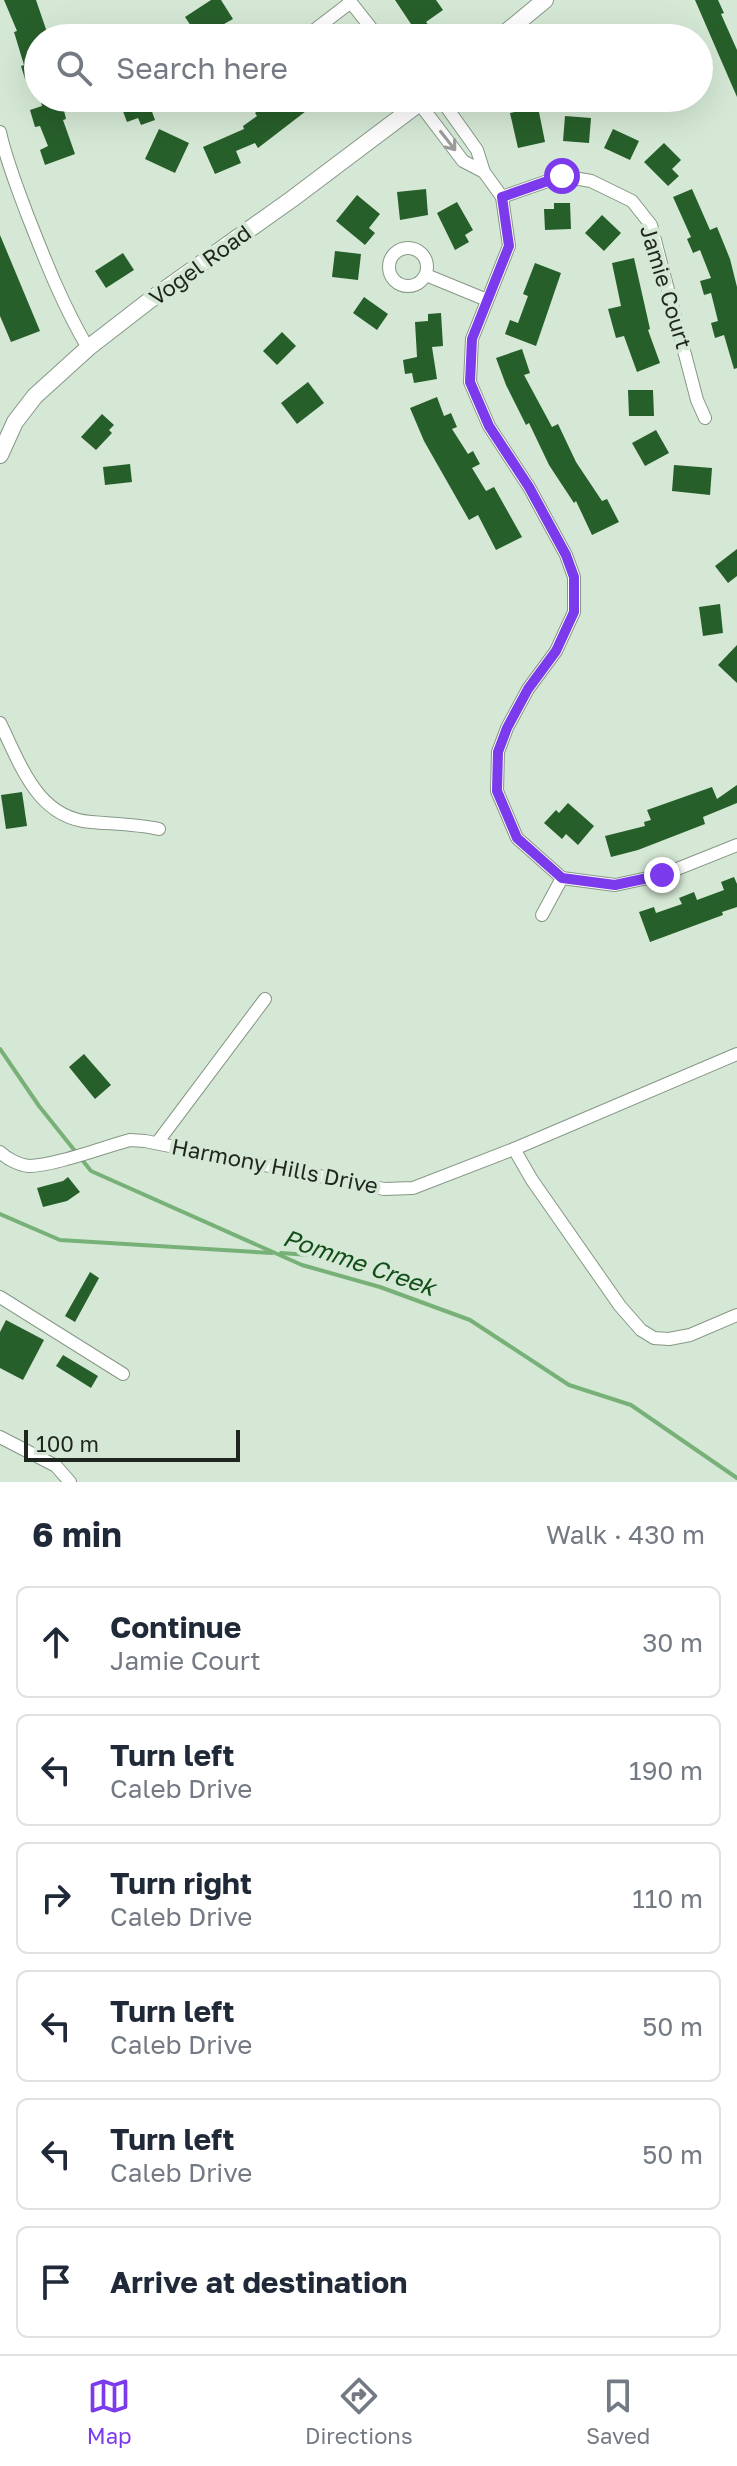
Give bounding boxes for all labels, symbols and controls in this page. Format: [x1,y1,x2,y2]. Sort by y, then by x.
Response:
search box [24,24,713,112]
icon: search [52,46,96,90]
text: Search here [116,50,288,86]
one-way arrow [440,130,457,152]
route start [544,158,580,194]
street label: Vogel Road [143,219,256,311]
street label: Jamie Court [635,222,698,352]
route end [644,857,680,893]
street label: Harmony Hills Drive [170,1132,381,1199]
water label: Pomme Creek [280,1222,442,1302]
scale bar [24,1426,240,1462]
text: 100 m [36,1430,99,1457]
text: 6 min [32,1514,122,1554]
text: Walk · 430 m [546,1519,705,1550]
text: Continue [110,1609,241,1645]
icon: ahead [34,1620,78,1664]
text: 30 m [642,1627,703,1658]
text: Jamie Court [110,1645,261,1676]
text: Turn left [110,1737,235,1773]
icon: left [34,1748,78,1792]
text: 190 m [629,1755,703,1786]
text: Caleb Drive [110,1773,252,1804]
text: Turn right [110,1865,252,1901]
icon: right [34,1876,78,1920]
text: 110 m [632,1883,703,1914]
text: Caleb Drive [110,1901,252,1932]
text: Turn left [110,1993,235,2029]
icon: left [34,2004,78,2048]
text: 50 m [642,2011,703,2042]
text: Caleb Drive [110,2029,252,2060]
text: Turn left [110,2121,235,2157]
icon: left [34,2132,78,2176]
text: 50 m [642,2139,703,2170]
text: Caleb Drive [110,2157,252,2188]
icon: arrive [34,2260,78,2304]
text: Arrive at destination [110,2264,407,2300]
tab: Map [87,2374,132,2449]
tab: Directions [305,2374,413,2449]
tab: Saved [586,2374,650,2449]

